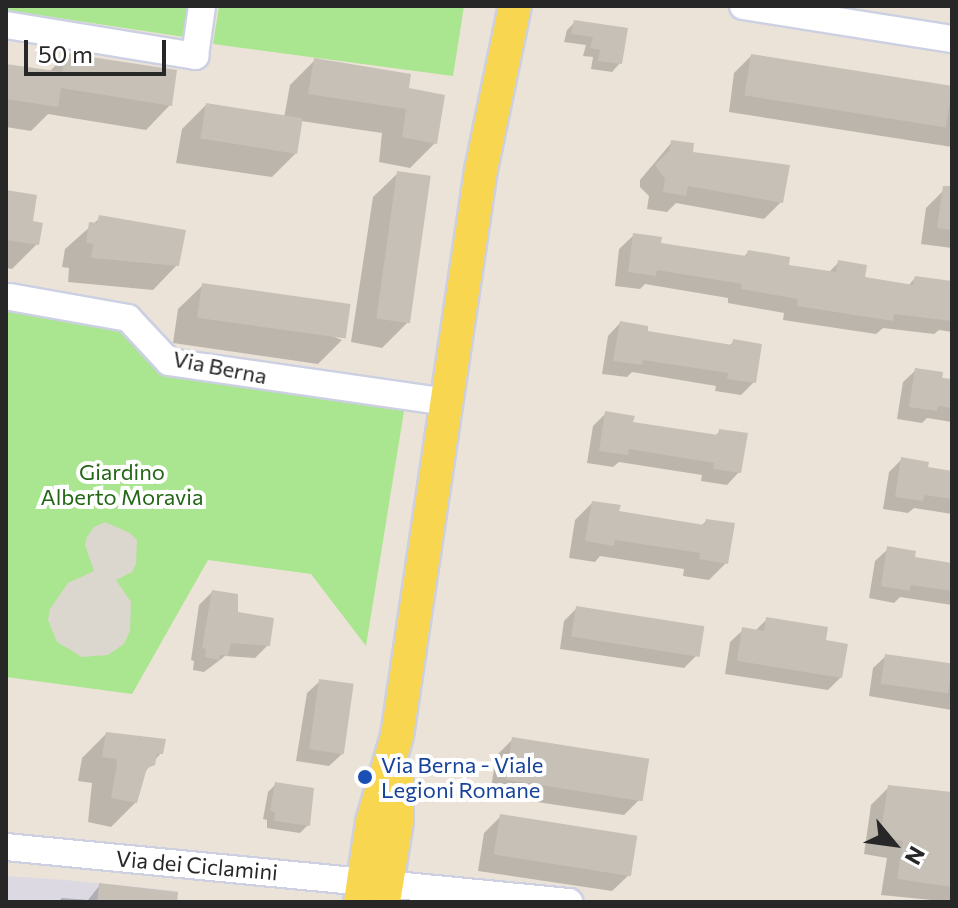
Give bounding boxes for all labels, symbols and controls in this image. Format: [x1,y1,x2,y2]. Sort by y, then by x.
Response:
scale bar [28,24,170,74]
text: 50 m [38,39,93,68]
street label: Via Berna [171,345,269,389]
park label: Giardino Alberto Moravia [41,458,203,510]
place label: Via Berna - Viale Legioni Romane [381,751,543,802]
marker: Via Berna - Viale Legioni Romane [356,768,374,786]
north arrow [854,804,934,884]
text: N [900,842,931,870]
street label: Via dei Ciclamini [115,845,279,885]

